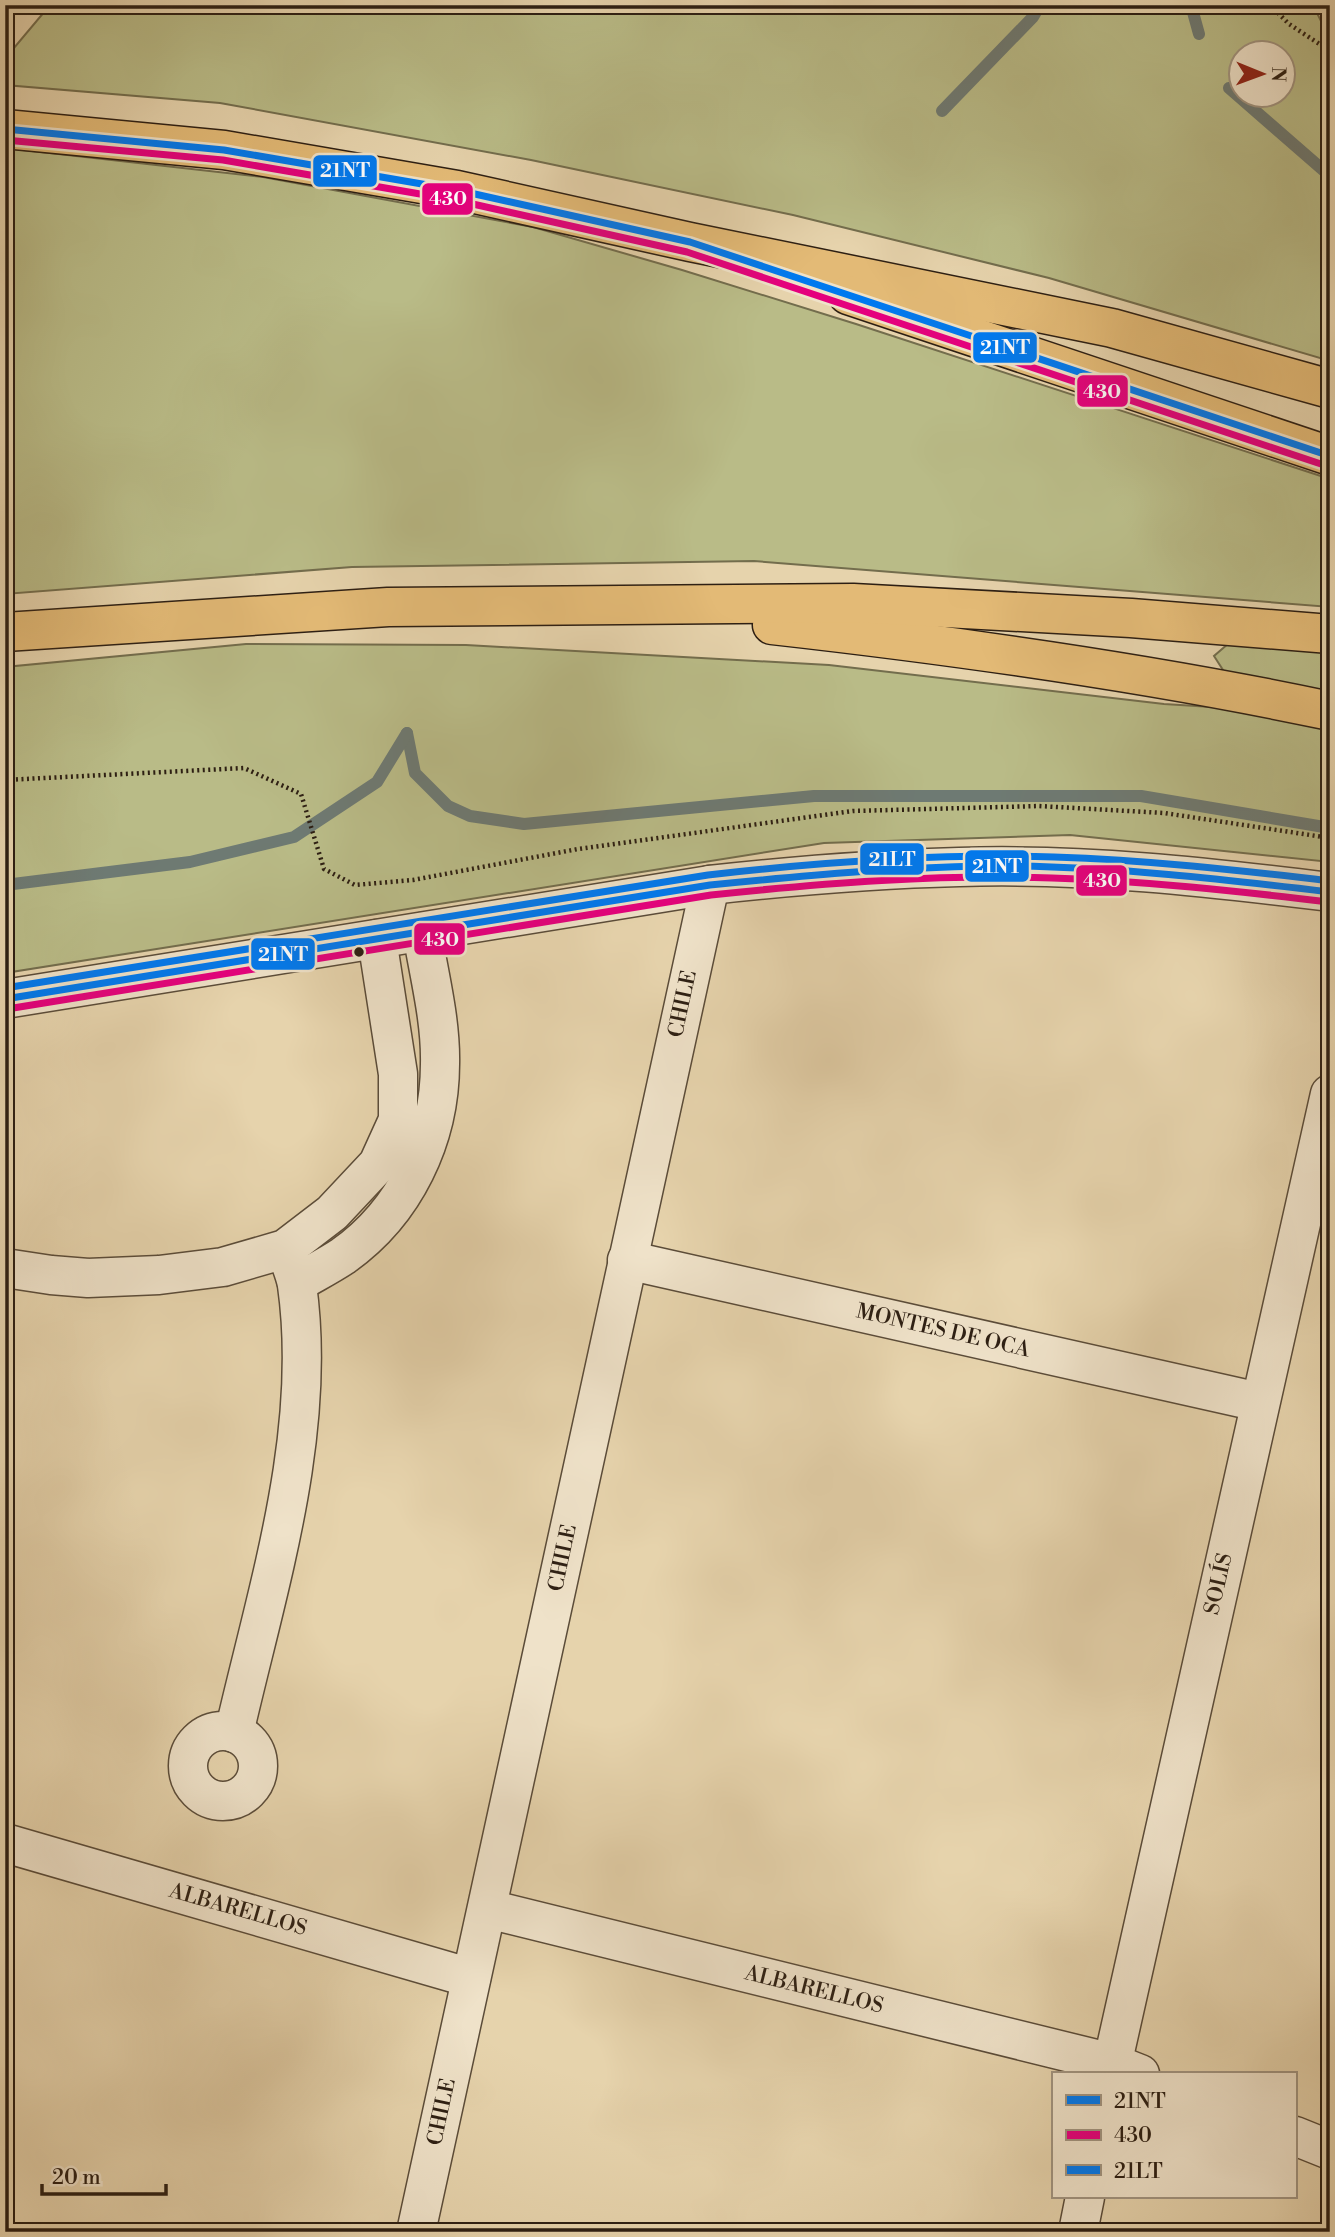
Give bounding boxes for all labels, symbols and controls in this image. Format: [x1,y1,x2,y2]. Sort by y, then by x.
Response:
north arrow [1226,38,1296,108]
text: N [1266,67,1290,82]
line badge: 21NT [312,154,378,188]
text: 21NT [320,159,370,183]
line badge: 430 [421,182,474,216]
text: 430 [429,187,467,211]
line badge: 21NT [972,331,1038,364]
text: 21NT [980,336,1030,360]
line badge: 430 [1076,374,1129,408]
text: 430 [1083,380,1121,404]
line badge: 21LT [859,842,925,876]
text: 21LT [868,848,916,872]
line badge: 21NT [964,849,1030,883]
text: 21NT [972,855,1022,879]
line badge: 430 [1075,864,1128,897]
text: 430 [1083,869,1121,893]
line badge: 430 [413,922,466,956]
text: 430 [421,928,459,952]
line badge: 21NT [250,937,316,971]
text: 21NT [258,943,308,967]
unlabelled marker [352,945,366,959]
street label: CHILE [663,968,703,1040]
street label: MONTES DE OCA [854,1298,1033,1364]
street label: CHILE [543,1522,583,1594]
street label: SOLÍS [1197,1550,1239,1617]
street label: ALBARELLOS [165,1878,310,1942]
street label: ALBARELLOS [741,1960,886,2020]
legend [1052,2072,1296,2198]
street label: CHILE [422,2076,462,2148]
text: 21NT [1114,2089,1166,2115]
text: 430 [1114,2123,1152,2149]
scale bar [42,2153,166,2197]
text: 21LT [1114,2159,1163,2185]
text: 20 m [52,2165,101,2191]

